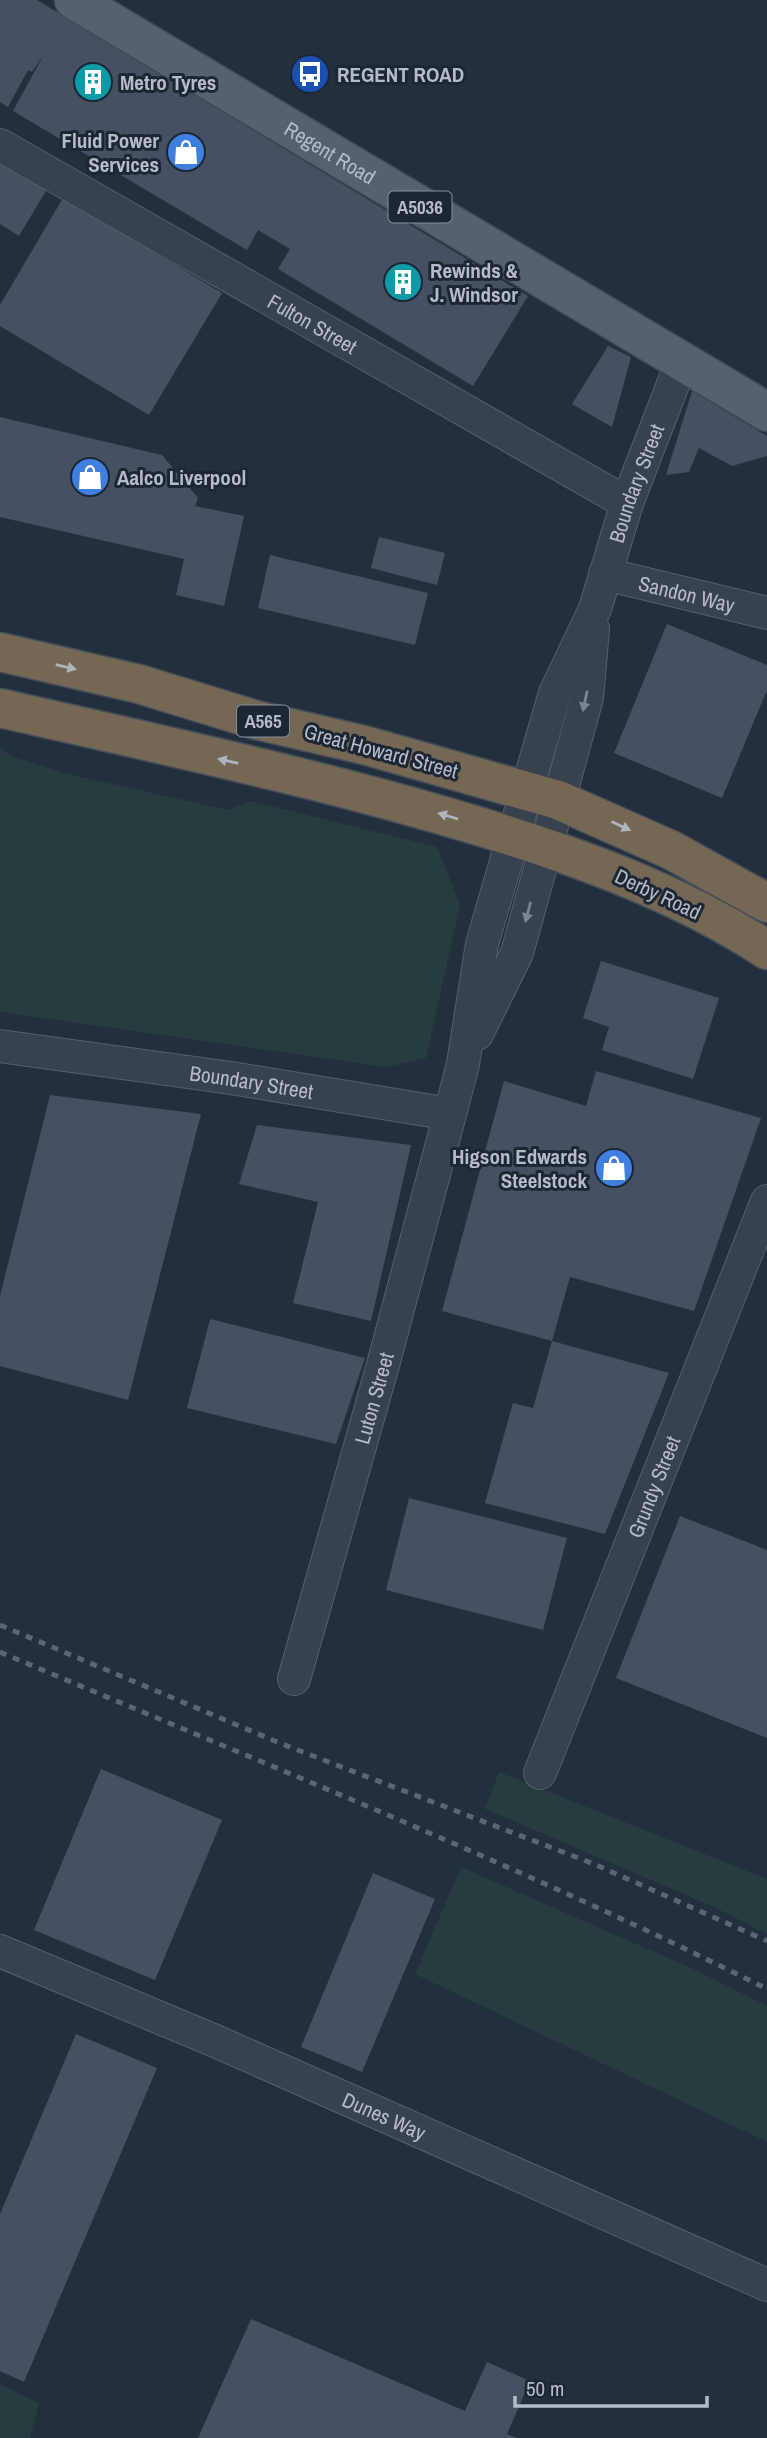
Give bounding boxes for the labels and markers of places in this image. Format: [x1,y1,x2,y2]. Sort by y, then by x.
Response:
bus stop icon: REGENT ROAD [289,53,331,95]
place label: REGENT ROAD [337,60,464,89]
building icon: Metro Tyres [72,61,114,103]
place label: Metro Tyres [120,68,216,97]
place label: Fluid Power Services [61,126,159,179]
shop icon: Fluid Power Services [165,131,207,173]
place label: Rewinds & J. Windsor [430,256,519,309]
building icon: Rewinds & J. Windsor [382,261,424,303]
shop icon: Aalco Liverpool [69,456,111,498]
place label: Aalco Liverpool [117,463,246,492]
place label: Higson Edwards Steelstock [452,1142,587,1195]
shop icon: Higson Edwards Steelstock [593,1147,635,1189]

